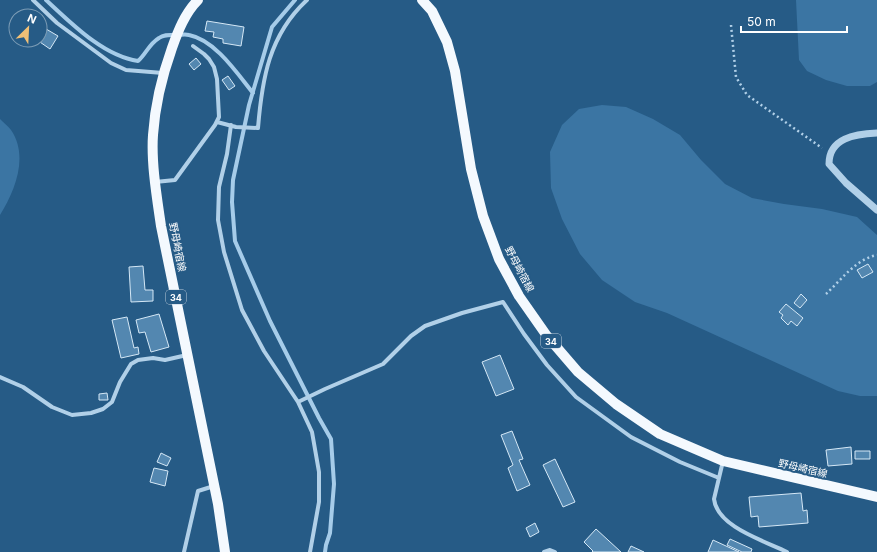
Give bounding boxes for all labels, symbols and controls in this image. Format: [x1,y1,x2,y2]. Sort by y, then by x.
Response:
north arrow [8,8,48,48]
scale bar [741,8,847,34]
text: N [25,11,39,27]
text: 50 m [747,14,776,29]
street label: 野母崎宿線 [167,221,189,273]
street label: 野母崎宿線 [503,244,537,294]
road number: 34 [166,290,186,304]
road number: 34 [541,334,561,348]
street label: 野母崎宿線 [777,457,829,479]

